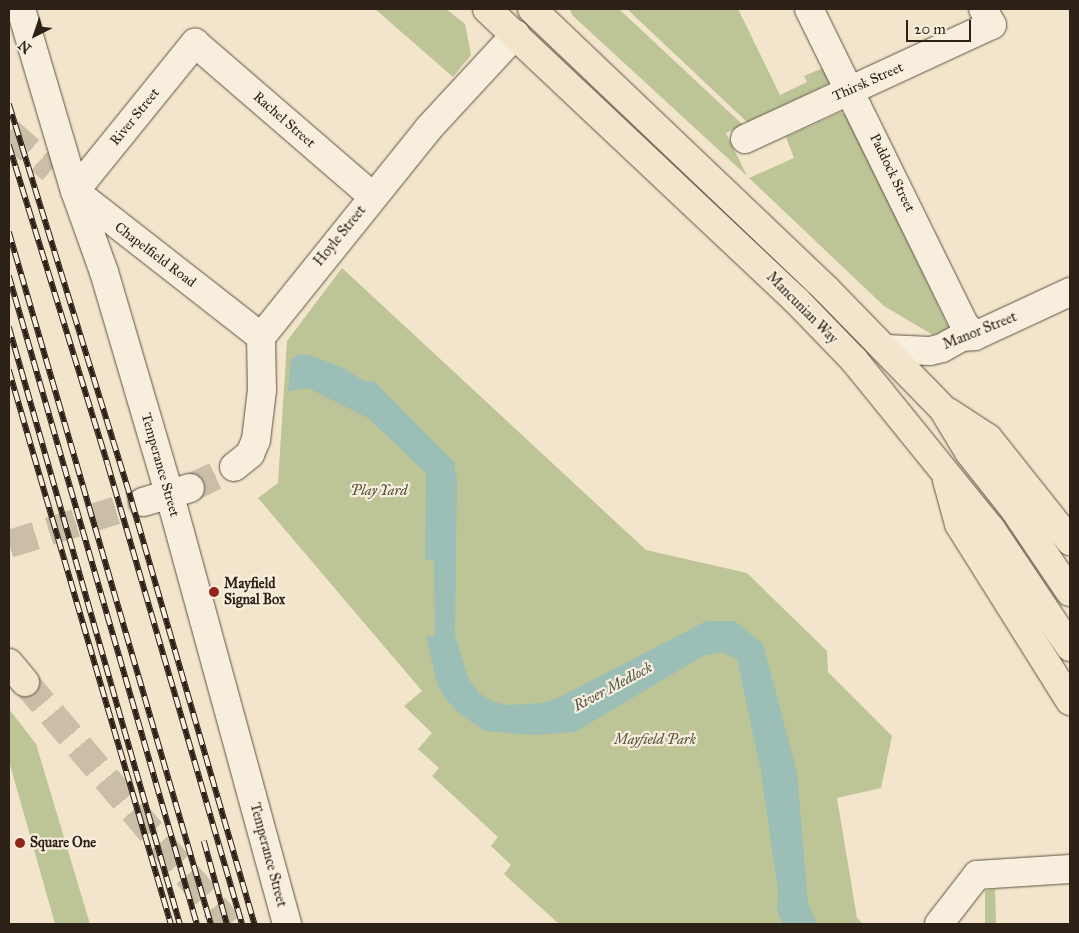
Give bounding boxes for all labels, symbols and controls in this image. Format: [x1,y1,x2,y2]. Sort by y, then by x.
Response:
north arrow [10,10,60,60]
scale bar [909,10,974,42]
text: 20 m [914,20,946,38]
text: N [15,36,35,57]
street label: Thirsk Street [830,59,906,105]
street label: River Street [107,85,163,149]
street label: Rachel Street [249,88,319,152]
street label: Paddock Street [866,131,918,215]
street label: Hoyle Street [311,202,369,270]
street label: Chapelfield Road [111,219,199,291]
street label: Mancunian Way [763,269,841,347]
street label: Manor Street [941,309,1019,353]
street label: Temperance Street [137,411,183,519]
park label: Play Yard [351,483,407,499]
place label: Mayfield Signal Box [224,576,285,608]
marker: Mayfield Signal Box [208,586,220,598]
water label: River Medlock [570,659,656,715]
park label: Mayfield Park [614,732,696,748]
street label: Temperance Street [246,801,290,909]
place label: Square One [30,835,96,851]
marker: Square One [14,837,26,849]

